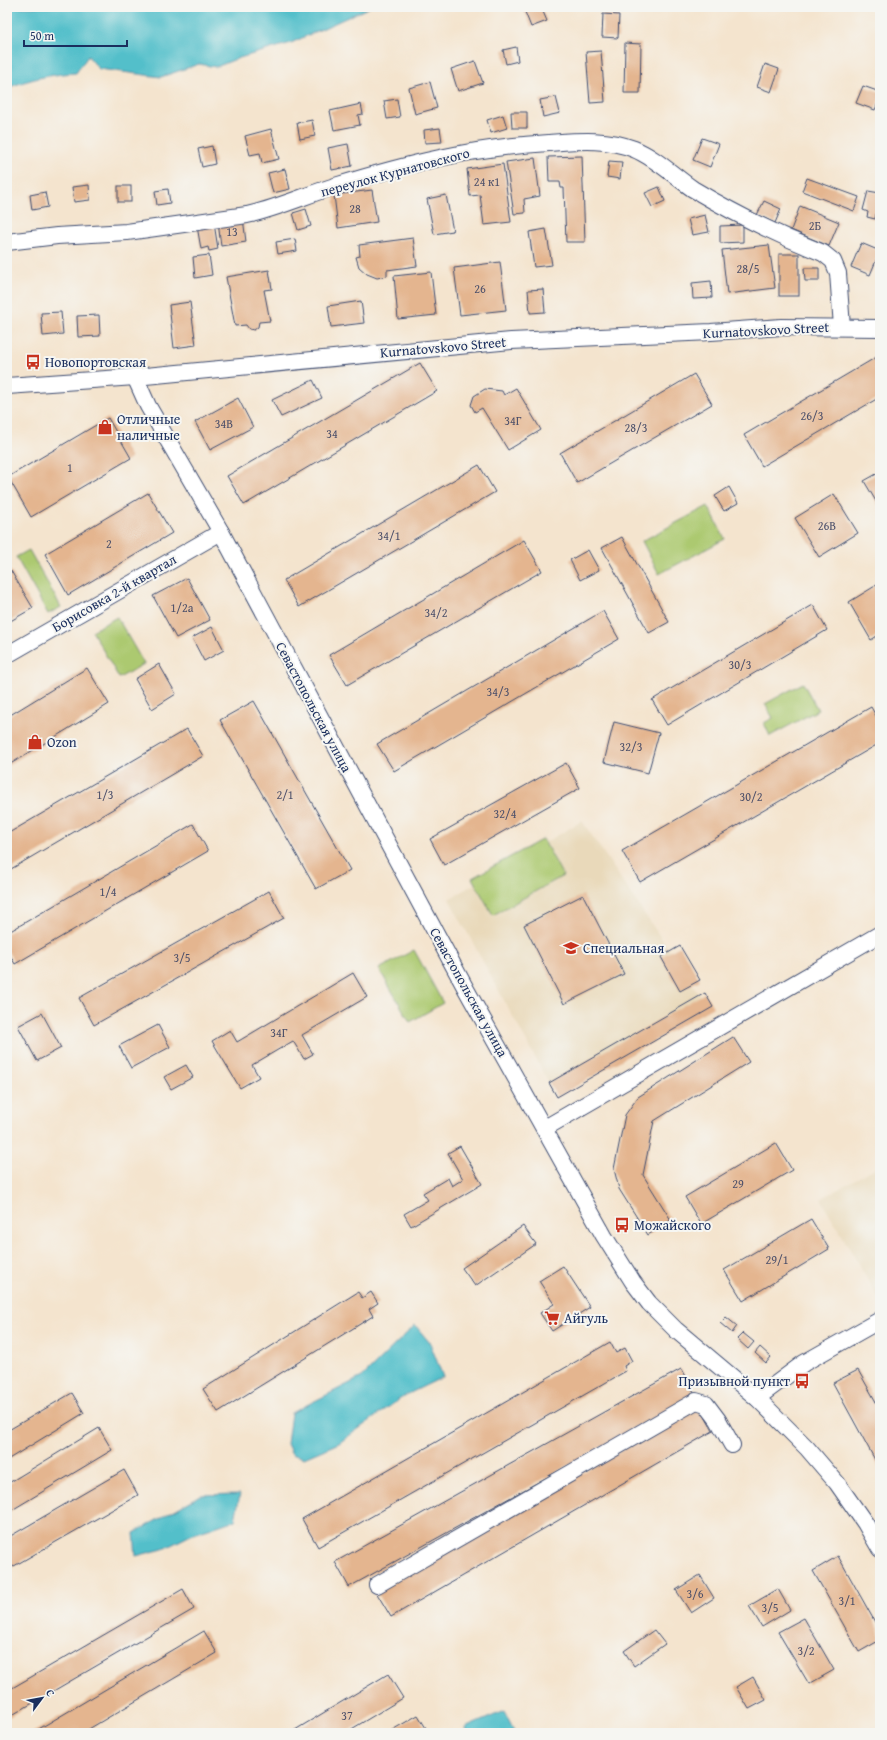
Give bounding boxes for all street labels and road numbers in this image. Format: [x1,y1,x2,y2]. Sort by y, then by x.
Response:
street label: переулок Курнатовского [318,142,472,202]
street label: Kurnatovskovo Street [702,317,830,343]
street label: Kurnatovskovo Street [379,332,507,362]
street label: Борисовка 2-й квартал [48,549,180,637]
street label: Севастопольская улица [271,638,357,776]
street label: Севастопольская улица [425,924,513,1061]

